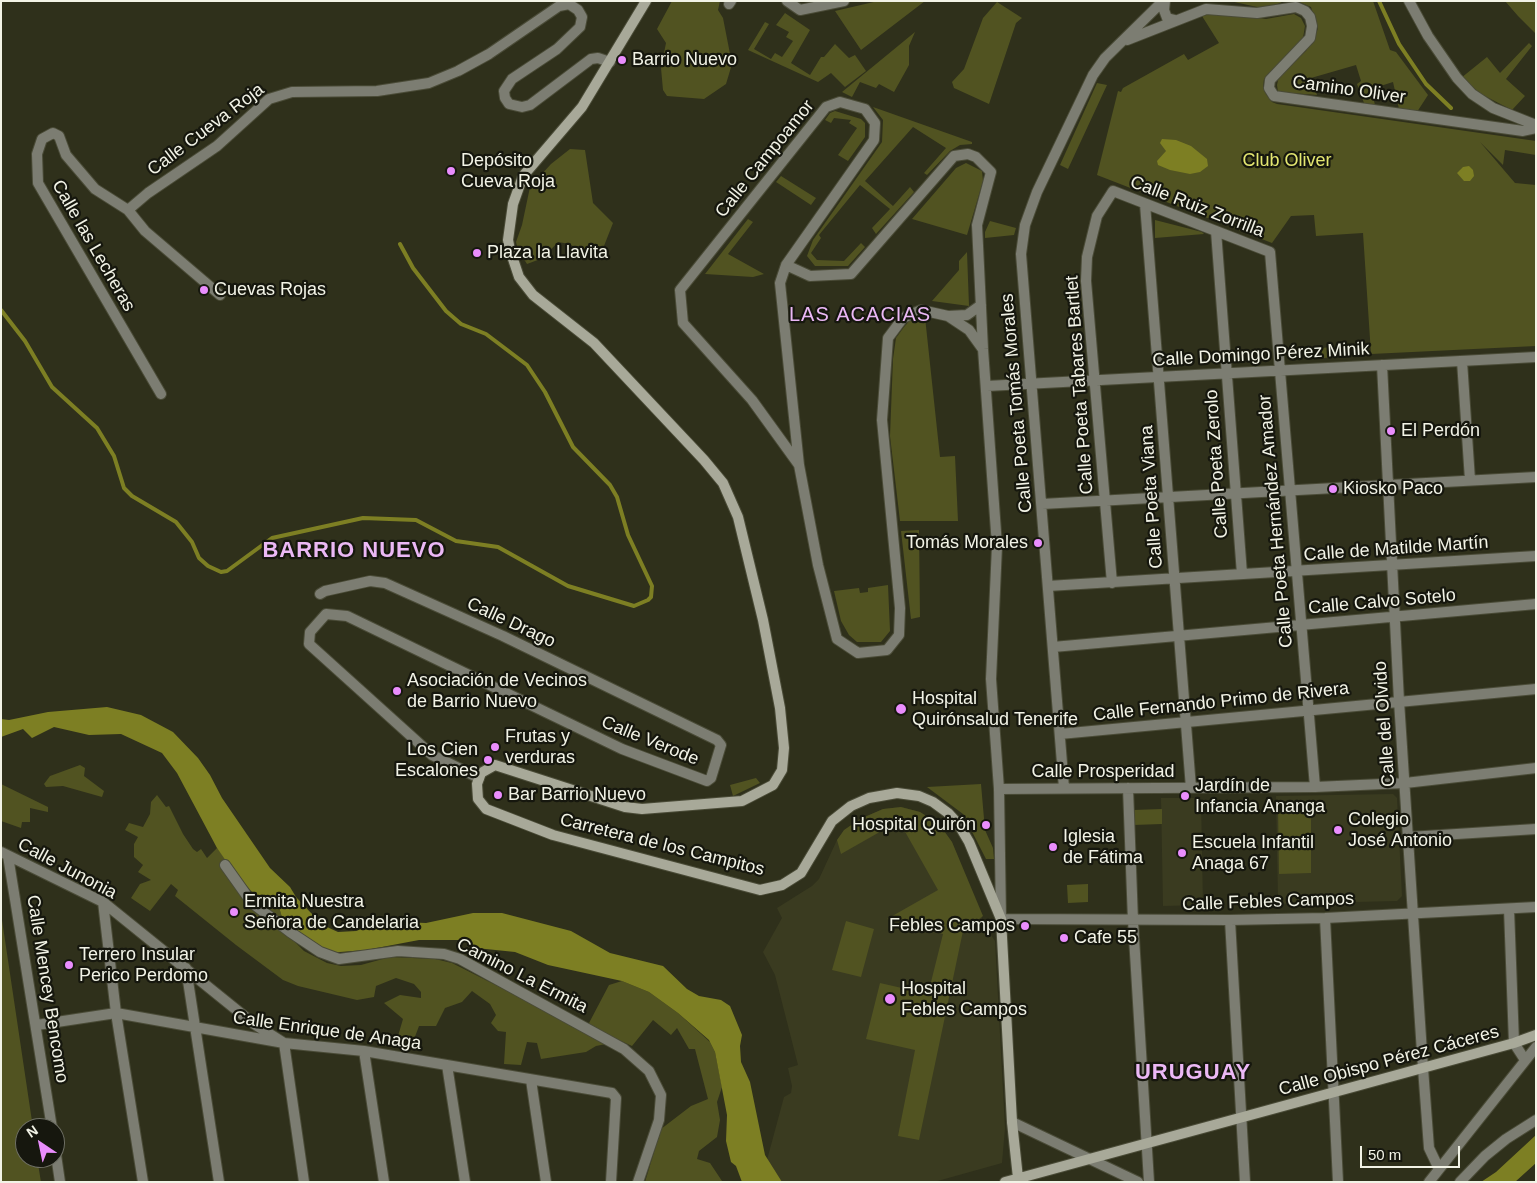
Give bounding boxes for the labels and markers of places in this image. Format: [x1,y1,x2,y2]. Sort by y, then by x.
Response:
place label: Barrio Nuevo [632,49,737,71]
marker: Barrio Nuevo [616,54,628,66]
place label: Depósito Cueva Roja [461,150,555,192]
marker: Depósito Cueva Roja [445,165,457,177]
place label: Plaza la Llavita [487,242,608,264]
marker: Plaza la Llavita [471,247,483,259]
place label: Cuevas Rojas [214,279,326,301]
marker: Cuevas Rojas [198,284,210,296]
place label: El Perdón [1401,420,1480,442]
marker: El Perdón [1385,425,1397,437]
place label: Kiosko Paco [1343,478,1443,500]
marker: Kiosko Paco [1327,483,1339,495]
place label: Tomás Morales [906,532,1028,554]
marker: Tomás Morales [1032,537,1044,549]
place label: Asociación de Vecinos de Barrio Nuevo [407,670,587,712]
marker: Asociación de Vecinos de Barrio Nuevo [391,685,403,697]
place label: Hospital Quirónsalud Tenerife [912,688,1078,731]
marker: Hospital Quirónsalud Tenerife [894,702,908,716]
place label: Frutas y verduras [505,726,575,769]
place label: Los Cien Escalones [395,739,478,782]
marker: Frutas y verduras [489,741,501,753]
marker: Los Cien Escalones [482,754,494,766]
place label: Jardín de Infancia Ananga [1195,775,1325,818]
place label: Bar Barrio Nuevo [508,784,646,806]
marker: Bar Barrio Nuevo [492,789,504,801]
marker: Jardín de Infancia Ananga [1179,790,1191,802]
place label: Colegio José Antonio [1348,809,1452,852]
place label: Hospital Quirón [852,814,976,836]
marker: Hospital Quirón [980,819,992,831]
marker: Colegio José Antonio [1332,824,1344,836]
place label: Iglesia de Fátima [1063,826,1143,869]
place label: Escuela Infantil Anaga 67 [1192,832,1314,874]
marker: Iglesia de Fátima [1047,841,1059,853]
marker: Escuela Infantil Anaga 67 [1176,847,1188,859]
place label: Ermita Nuestra Señora de Candelaria [244,891,419,934]
marker: Ermita Nuestra Señora de Candelaria [228,906,240,918]
place label: Febles Campos [889,915,1015,937]
marker: Febles Campos [1019,920,1031,932]
place label: Cafe 55 [1074,927,1137,949]
marker: Cafe 55 [1058,932,1070,944]
place label: Terrero Insular Perico Perdomo [79,944,208,986]
marker: Terrero Insular Perico Perdomo [63,959,75,971]
place label: Hospital Febles Campos [901,978,1027,1021]
marker: Hospital Febles Campos [883,992,897,1006]

